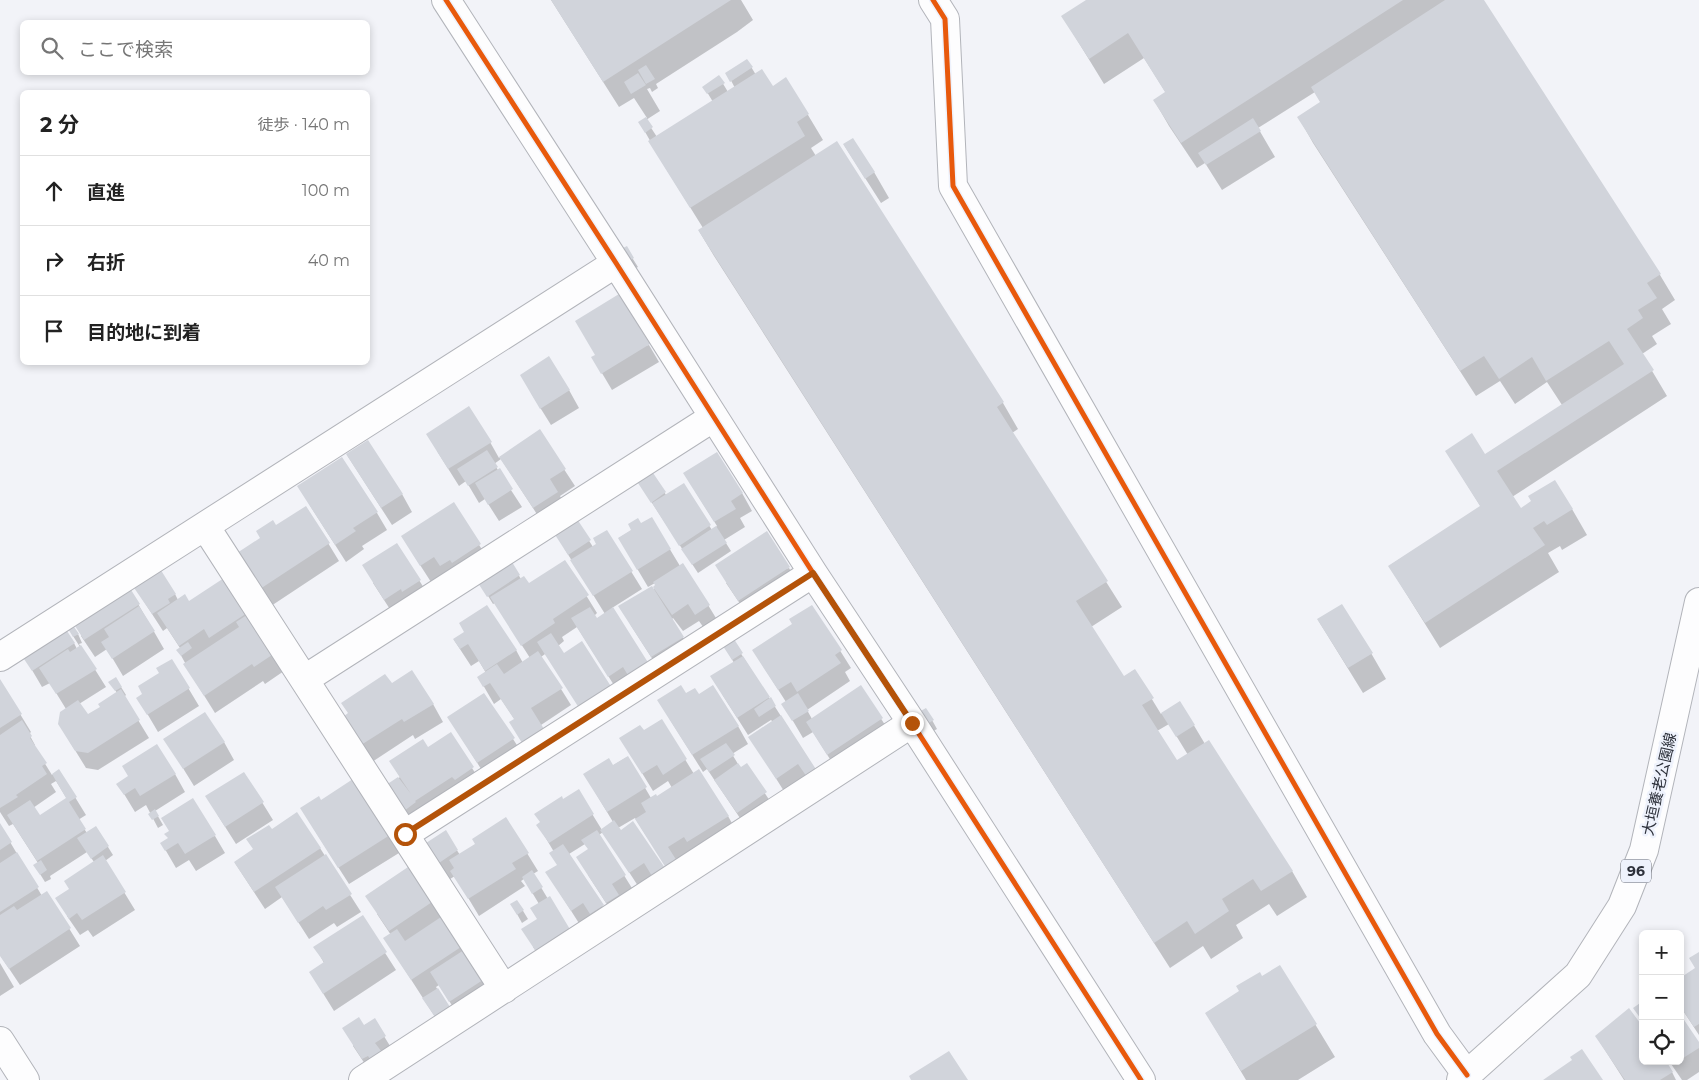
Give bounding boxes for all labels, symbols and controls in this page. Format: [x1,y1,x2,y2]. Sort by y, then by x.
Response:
search box [20,20,370,75]
icon: search [38,34,66,62]
text: ここで検索 [78,38,173,61]
text: 2 分 [40,112,79,137]
text: 徒歩 · 140 m [257,115,350,134]
icon: ahead [40,177,68,205]
text: 直進 [87,181,125,204]
text: 100 m [302,181,350,200]
icon: right [40,247,68,275]
text: 右折 [87,251,125,274]
text: 40 m [308,251,350,270]
icon: arrive [40,317,68,345]
text: 目的地に到着 [87,321,201,344]
route end [901,712,924,735]
street label: 大垣養老公園線 [1638,731,1680,837]
route start [394,823,417,846]
road number: 96 [1621,859,1651,882]
map controls [1639,930,1684,1065]
button: + [1639,930,1684,975]
button: − [1639,975,1684,1020]
button: locate [1639,1020,1684,1065]

